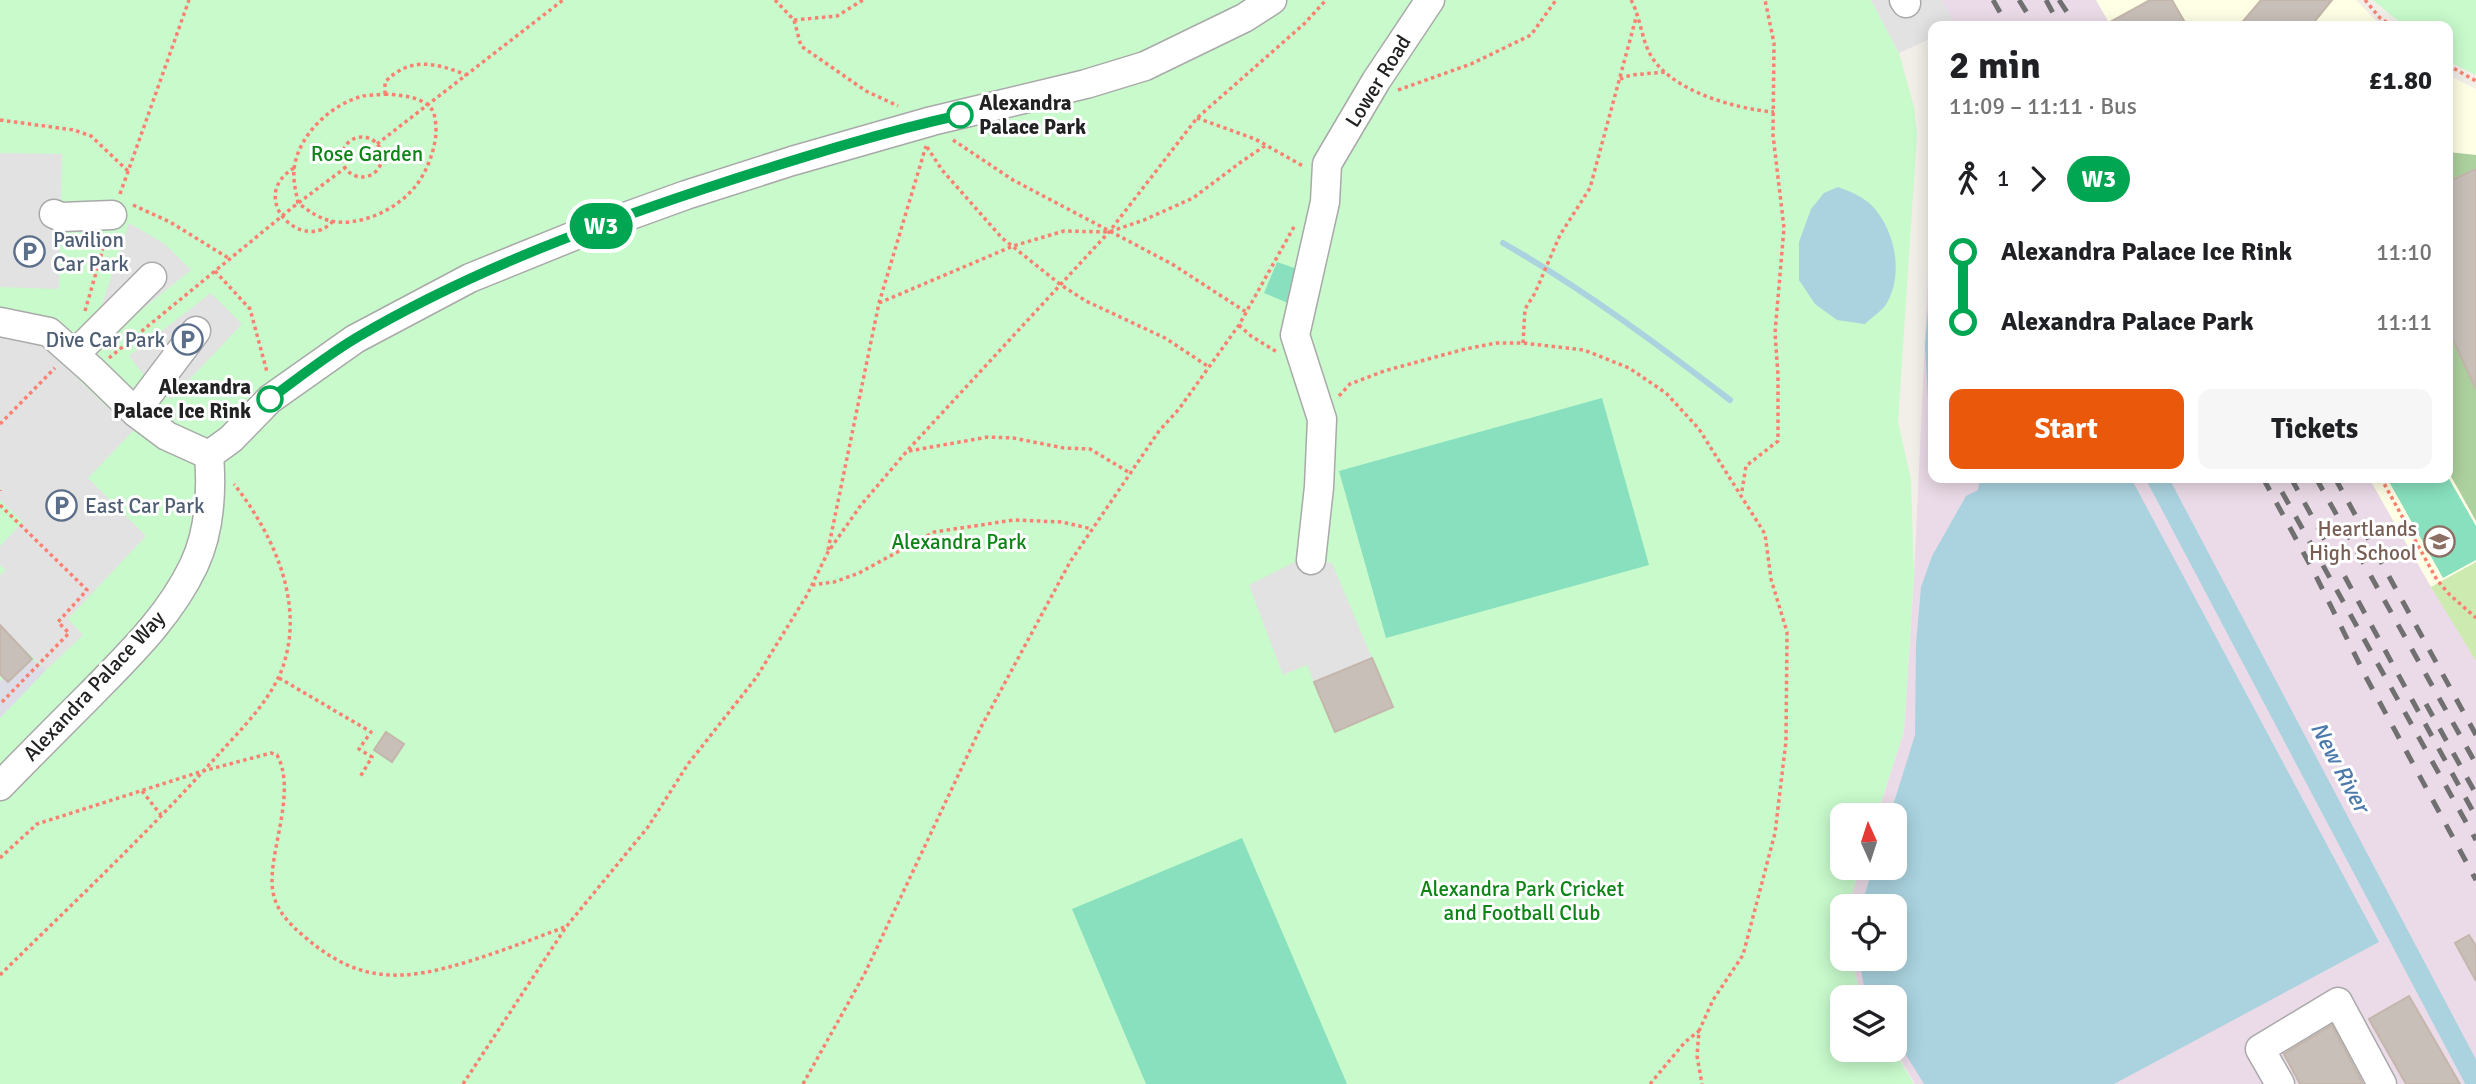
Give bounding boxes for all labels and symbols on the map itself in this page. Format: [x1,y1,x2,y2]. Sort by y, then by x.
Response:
street label: Lower Road [1339,30,1417,132]
place label: Alexandra Palace Park [979,90,1086,140]
marker: Alexandra Palace Park [947,102,973,128]
park label: Rose Garden [311,141,423,167]
line badge: W3 [570,203,632,249]
place label: Pavilion Car Park [53,227,129,277]
parking icon: Pavilion Car Park [13,235,47,269]
parking icon: Dive Car Park [171,323,205,357]
place label: Dive Car Park [46,327,165,353]
place label: Alexandra Palace Ice Rink [113,374,251,424]
marker: Alexandra Palace Ice Rink [257,386,283,412]
parking icon: East Car Park [45,489,79,523]
place label: East Car Park [85,493,205,519]
place label: Heartlands High School [2309,516,2417,566]
school or university icon: Heartlands High School [2423,524,2457,558]
park label: Alexandra Park [891,529,1027,555]
street label: Alexandra Palace Way [18,605,170,766]
water label: New River [2304,717,2378,820]
north arrow [1830,803,1908,880]
park label: Alexandra Park Cricket and Football Club [1420,876,1624,926]

